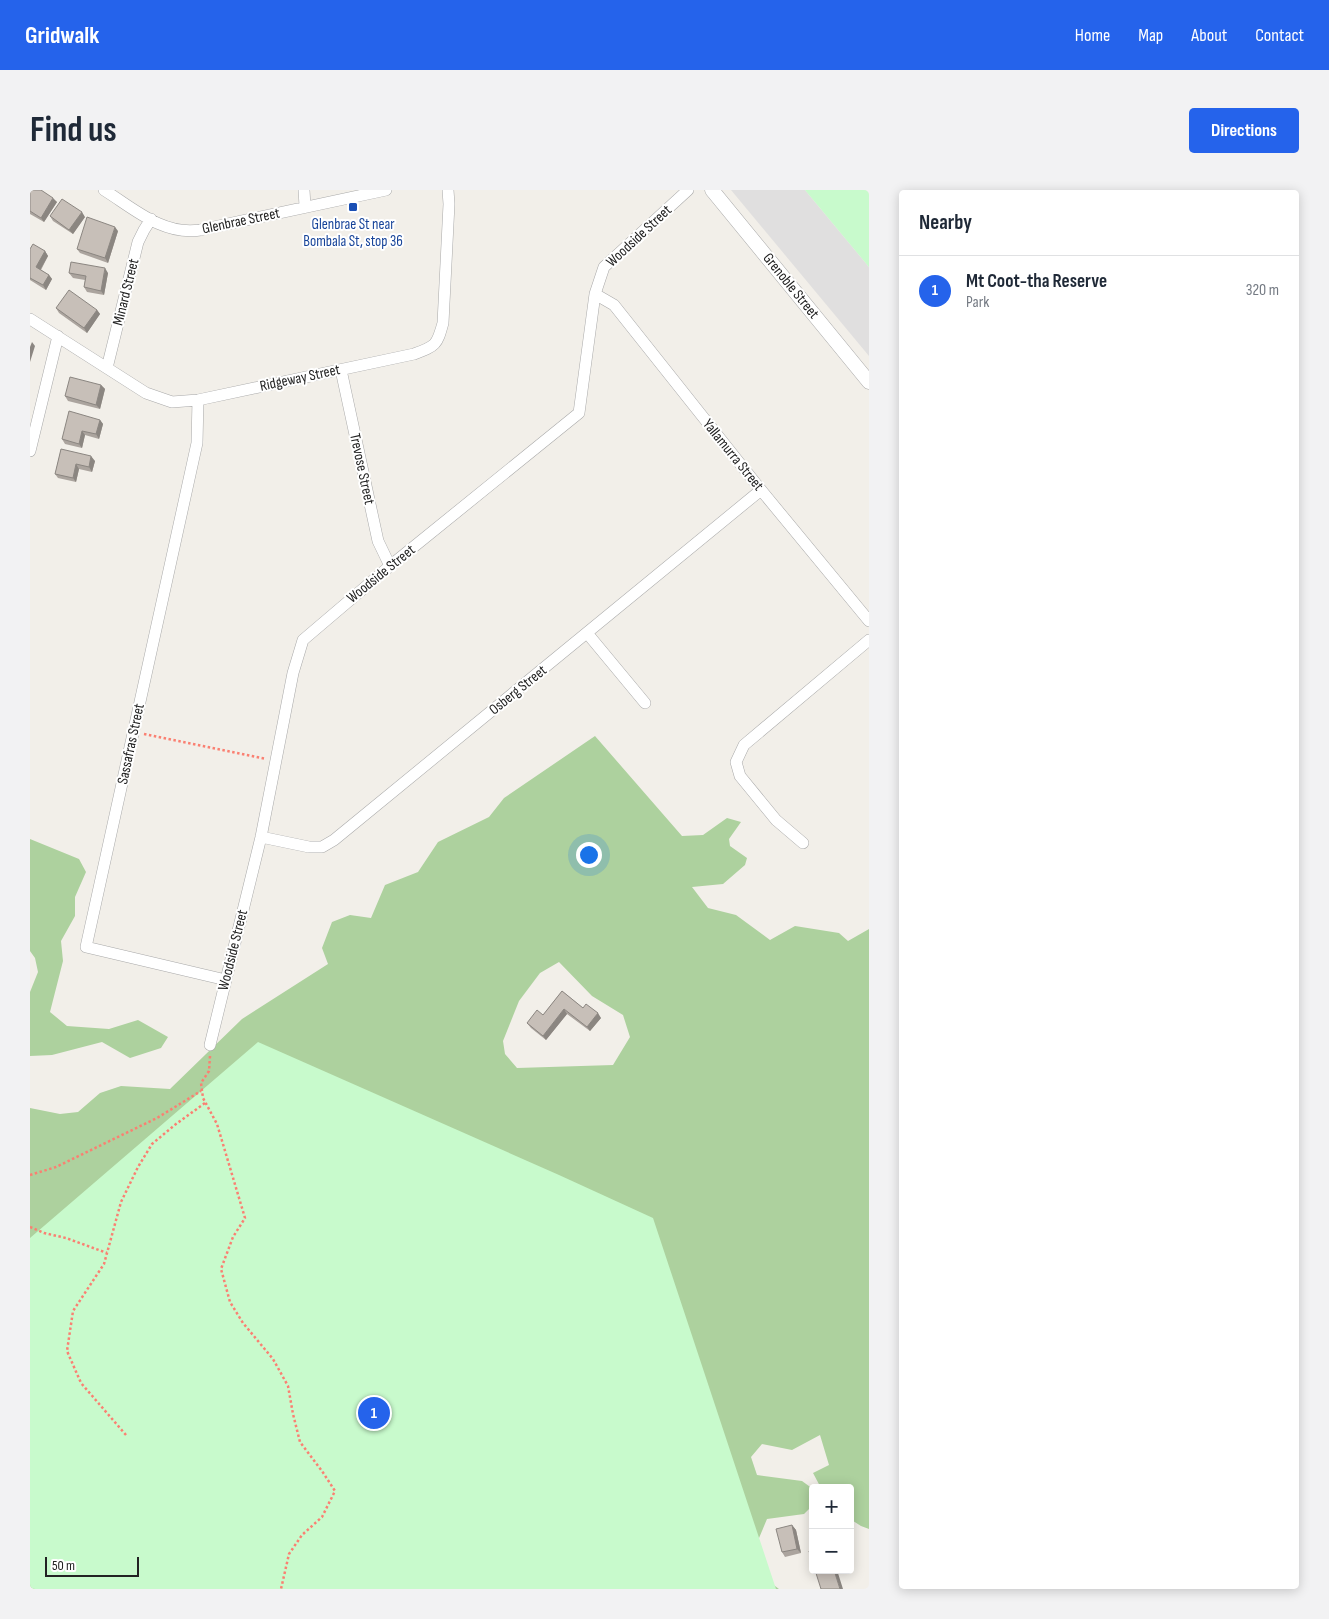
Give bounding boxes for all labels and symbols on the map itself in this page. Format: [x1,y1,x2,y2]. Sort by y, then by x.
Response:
marker: Glenbrae St near Bombala St, stop 36 [347,201,359,213]
street label: Woodside Street [602,201,676,271]
street label: Glenbrae Street [200,203,282,238]
place label: Glenbrae St near Bombala St, stop 36 [303,215,403,251]
street label: Grenoble Street [759,249,824,323]
street label: Minard Street [109,256,144,327]
street label: Ridgeway Street [258,360,342,396]
street label: Yallamurra Street [698,415,768,495]
street label: Trevose Street [345,432,379,507]
street label: Woodside Street [343,540,419,607]
street label: Osberg Street [485,661,551,719]
street label: Sassafras Street [113,701,149,786]
your location [576,842,602,868]
street label: Woodside Street [214,907,252,992]
pin: 1 [358,1394,390,1432]
scale bar [45,1554,139,1577]

